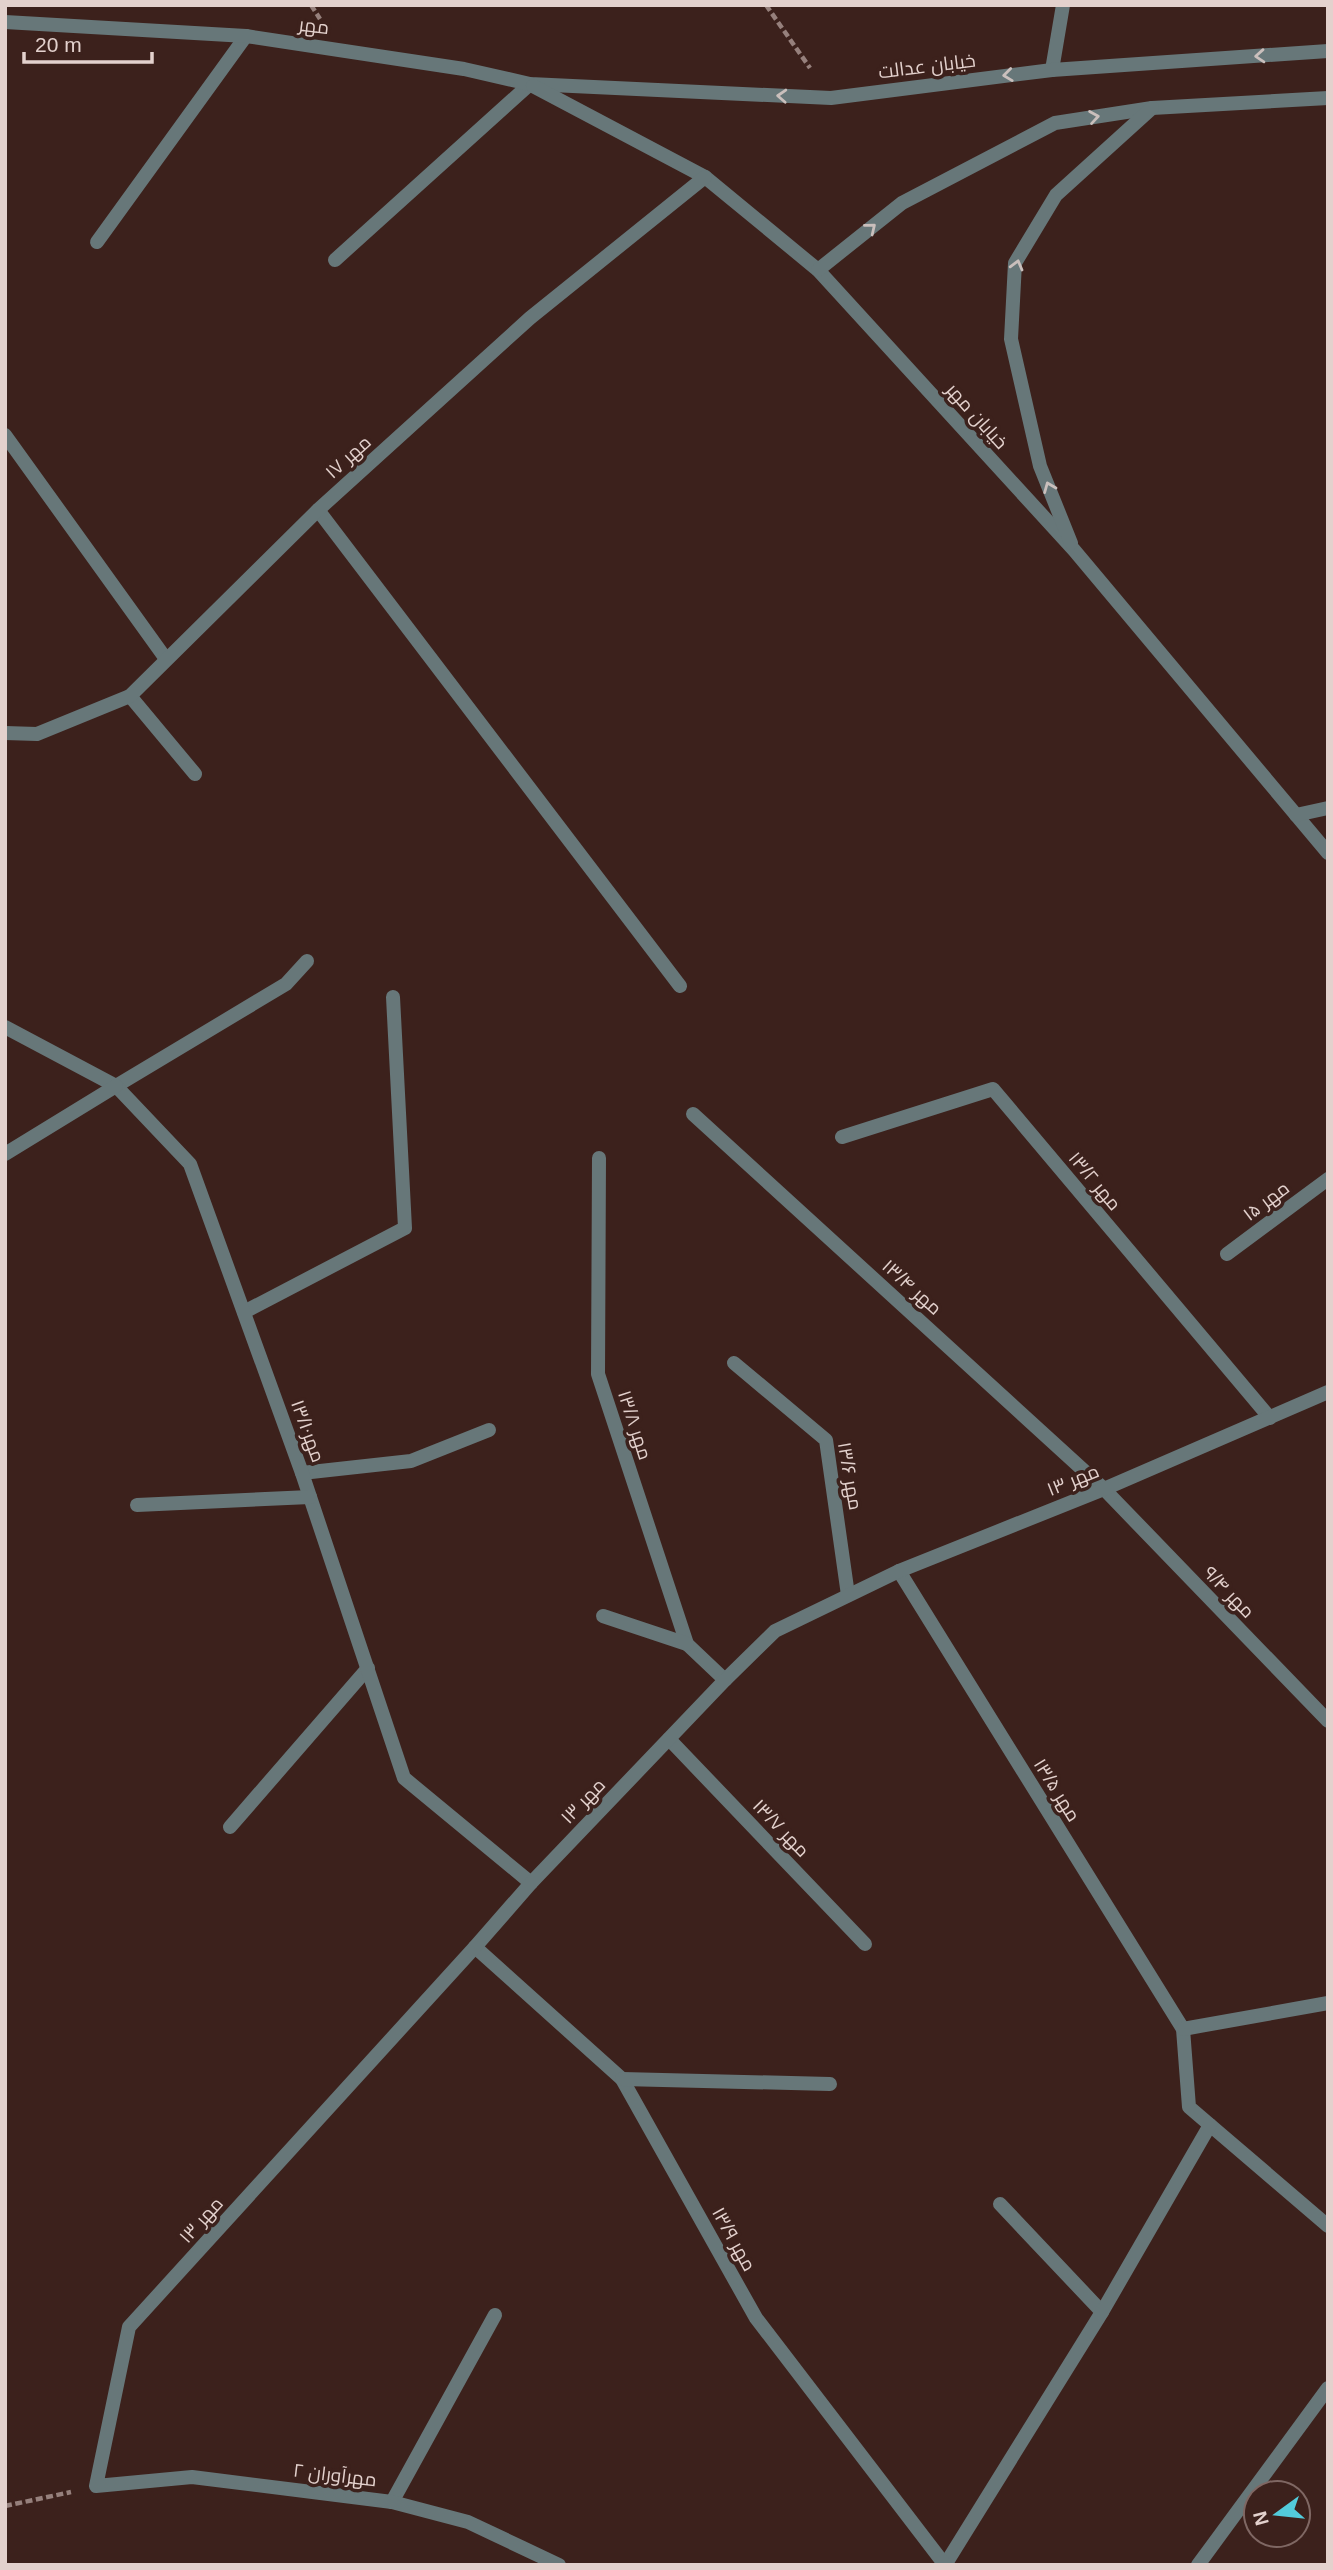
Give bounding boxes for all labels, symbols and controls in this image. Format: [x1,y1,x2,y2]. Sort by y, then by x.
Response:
street label: مهر [296,14,330,39]
scale bar [24,21,152,65]
text: 20 m [35,33,82,56]
one-way arrow [1254,48,1265,63]
street label: خیابان عدالت [877,50,977,83]
one-way arrow [1003,68,1014,83]
one-way arrow [777,88,788,103]
one-way arrow [1089,110,1100,125]
one-way arrow [864,223,876,236]
one-way arrow [1009,260,1024,272]
street label: خیابان مهر [941,378,1012,454]
street label: مهر ۱۷ [321,431,376,483]
one-way arrow [1043,482,1057,494]
street label: مهر ۱۳/۲ [1064,1148,1125,1215]
street label: مهر ۱۵ [1239,1177,1294,1226]
street label: مهر ۱۳/۴ [877,1255,946,1320]
street label: مهر ۱۳/۸ [613,1388,656,1463]
street label: مهر۱۳/۱۰ [286,1397,329,1466]
street label: مهر ۱۳/۶ [833,1440,866,1512]
street label: مهر ۱۳ [1044,1460,1103,1501]
street label: مهر ۹/۴ [1199,1562,1259,1623]
street label: مهر ۱۳/۵ [1029,1755,1084,1826]
street label: مهر ۱۳ [557,1774,610,1829]
street label: مهر ۱۳/۷ [748,1795,813,1862]
street label: مهر ۱۳ [175,2193,228,2248]
street label: مهر ۱۳/۹ [707,2203,760,2275]
street label: مهرآوران ۲ [292,2459,378,2492]
north arrow [1242,2479,1312,2549]
text: N [1249,2509,1273,2528]

